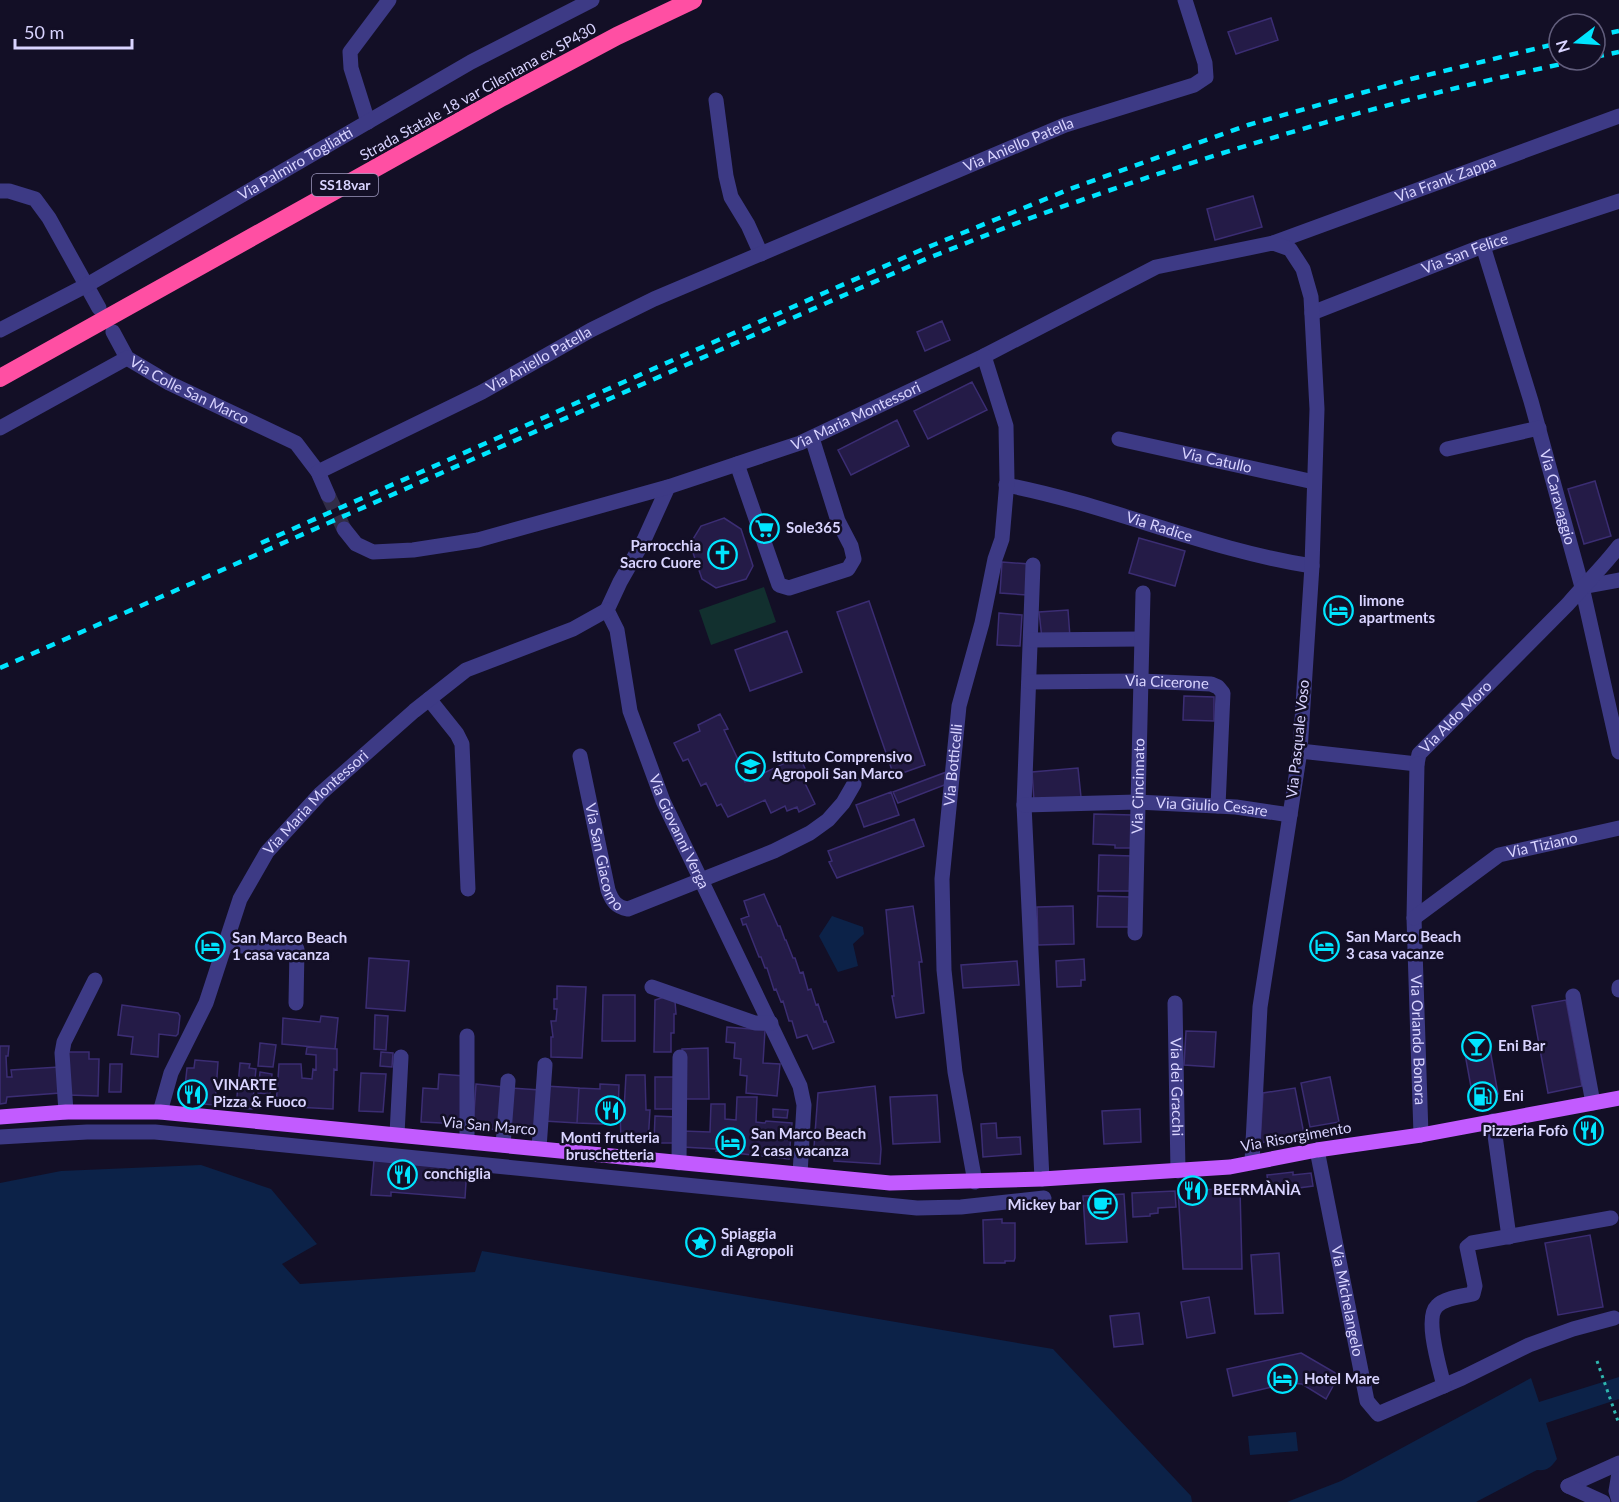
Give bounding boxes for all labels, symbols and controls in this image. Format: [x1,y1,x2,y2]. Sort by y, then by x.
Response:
scale bar [15,12,132,50]
north arrow [1547,12,1607,72]
street label: Strada Statale 18 var Cilentana ex SP430 [356,18,599,164]
text: 50 m [24,21,64,43]
text: N [1551,38,1573,55]
street label: Via Aniello Patella [960,113,1076,175]
street label: Via Palmiro Togliatti [234,123,356,203]
street label: Via Frank Zappa [1392,152,1498,205]
road number: SS18var [312,174,378,196]
street label: Via San Felice [1419,228,1510,277]
street label: Via Aniello Patella [483,322,594,396]
street label: Via Colle San Marco [127,352,252,428]
street label: Via Maria Montessori [789,377,923,453]
street label: Via Catullo [1180,443,1254,476]
street label: Via Caravaggio [1537,447,1580,547]
street label: Via Radice [1124,507,1195,545]
supermarket icon: Sole365 [749,512,781,544]
place label: Sole365 [786,518,841,536]
place label: Parrocchia Sacro Cuore [620,536,701,571]
church icon: Parrocchia Sacro Cuore [706,539,738,571]
place label: limone apartments [1359,591,1435,626]
hotel icon: limone apartments [1322,594,1354,626]
street label: Via Cicerone [1125,671,1209,692]
street label: Via Aldo Moro [1415,676,1495,756]
street label: Via Pasquale Voso [1282,679,1312,799]
street label: Via Botticelli [939,723,965,807]
street label: Via Cincinnato [1127,738,1148,834]
street label: Via Maria Montessori [259,746,371,858]
place label: Istituto Comprensivo Agropoli San Marco [771,747,913,782]
school or university icon: Istituto Comprensivo Agropoli San Marco [735,750,767,782]
street label: Via Giovanni Verga [646,772,714,891]
street label: Via Giulio Cesare [1155,793,1269,820]
street label: Via San Giacomo [582,801,627,914]
street label: Via Tiziano [1505,828,1579,861]
place label: San Marco Beach 3 casa vacanze [1346,927,1461,962]
place label: San Marco Beach 1 casa vacanza [232,928,347,963]
hotel icon: San Marco Beach 3 casa vacanze [1309,930,1341,962]
hotel icon: San Marco Beach 1 casa vacanza [195,931,227,963]
street label: Via Orlando Bonora [1408,974,1430,1105]
bar icon: Eni Bar [1461,1030,1493,1062]
place label: Eni Bar [1498,1036,1546,1054]
street label: Via dei Gracchi [1168,1037,1187,1136]
place label: VINARTE Pizza & Fuoco [212,1075,307,1110]
restaurant icon: VINARTE Pizza & Fuoco [176,1078,208,1110]
fuel station icon: Eni [1466,1080,1498,1112]
place label: Eni [1503,1086,1524,1104]
restaurant icon: Monti frutteria bruschetteria [594,1095,626,1127]
street label: Via San Marco [441,1112,537,1138]
restaurant icon: Pizzeria Fofò [1573,1115,1605,1147]
street label: Via Risorgimento [1239,1117,1353,1155]
place label: Pizzeria Fofò [1483,1121,1568,1139]
place label: San Marco Beach 2 casa vacanza [751,1124,866,1159]
hotel icon: San Marco Beach 2 casa vacanza [714,1127,746,1159]
place label: Monti frutteria bruschetteria [560,1128,660,1163]
restaurant icon: conchiglia [387,1158,419,1190]
place label: conchiglia [424,1164,491,1182]
restaurant icon: BEERMÀNÌA [1176,1174,1208,1206]
place label: BEERMÀNÌA [1213,1180,1301,1198]
cafe icon: Mickey bar [1086,1189,1118,1221]
place label: Mickey bar [1008,1195,1081,1213]
place label: Spiaggia di Agropoli [721,1224,794,1259]
place icon: Spiaggia di Agropoli [684,1227,716,1259]
street label: Via Michelangelo [1328,1244,1368,1358]
hotel icon: Hotel Mare [1267,1363,1299,1395]
place label: Hotel Mare [1304,1369,1380,1387]

